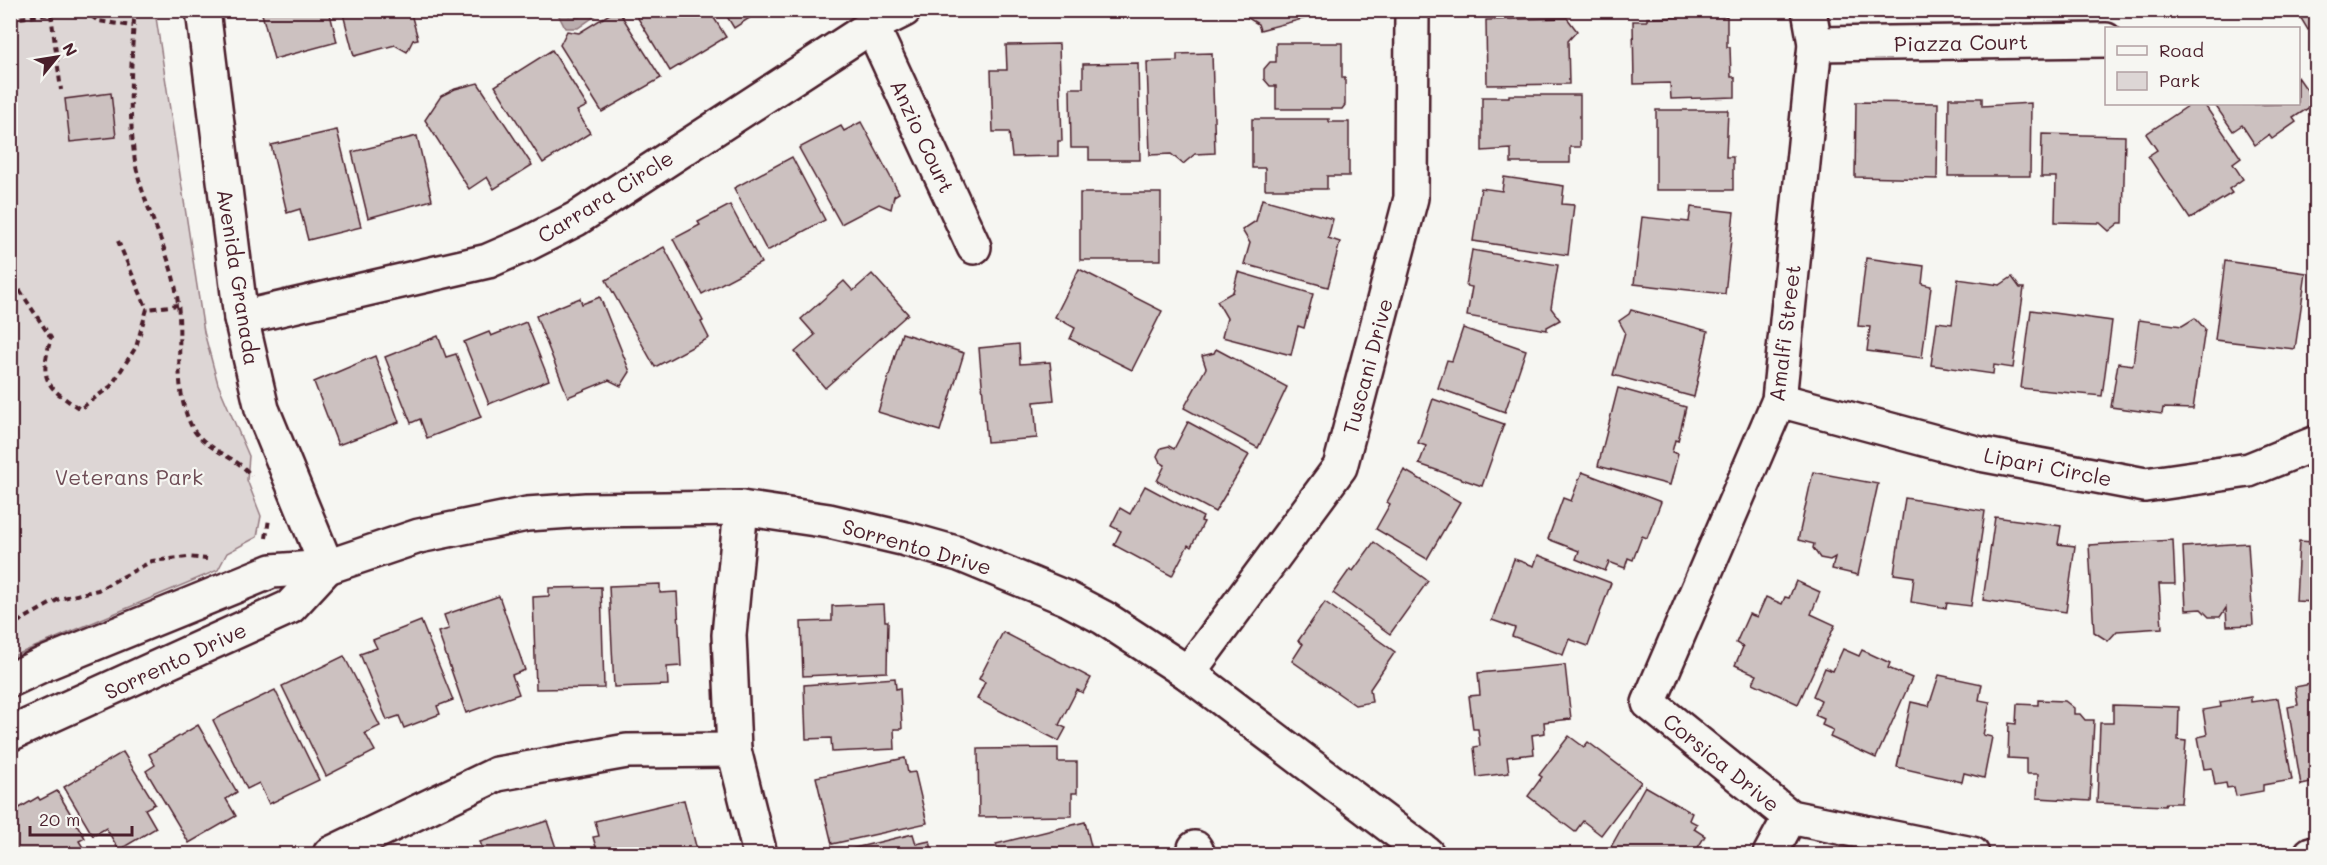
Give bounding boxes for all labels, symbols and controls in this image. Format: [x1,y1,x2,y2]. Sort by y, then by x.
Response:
north arrow [27,27,87,87]
street label: Piazza Court [1894,27,2028,57]
legend [2105,27,2300,105]
text: Road [2159,38,2204,62]
text: N [58,39,83,60]
text: Park [2159,68,2200,92]
street label: Anzio Court [885,75,961,197]
street label: Carrara Circle [532,143,678,249]
street label: Avenida Granada [212,187,266,367]
street label: Amalfi Street [1762,263,1806,403]
street label: Tuscani Drive [1336,295,1398,437]
street label: Lipari Circle [1982,440,2114,492]
park label: Veterans Park [55,463,203,490]
street label: Sorrento Drive [839,512,995,580]
street label: Sorrento Drive [100,615,250,705]
street label: Corsica Drive [1658,707,1786,817]
scale bar [30,799,132,837]
text: 20 m [39,807,80,831]

